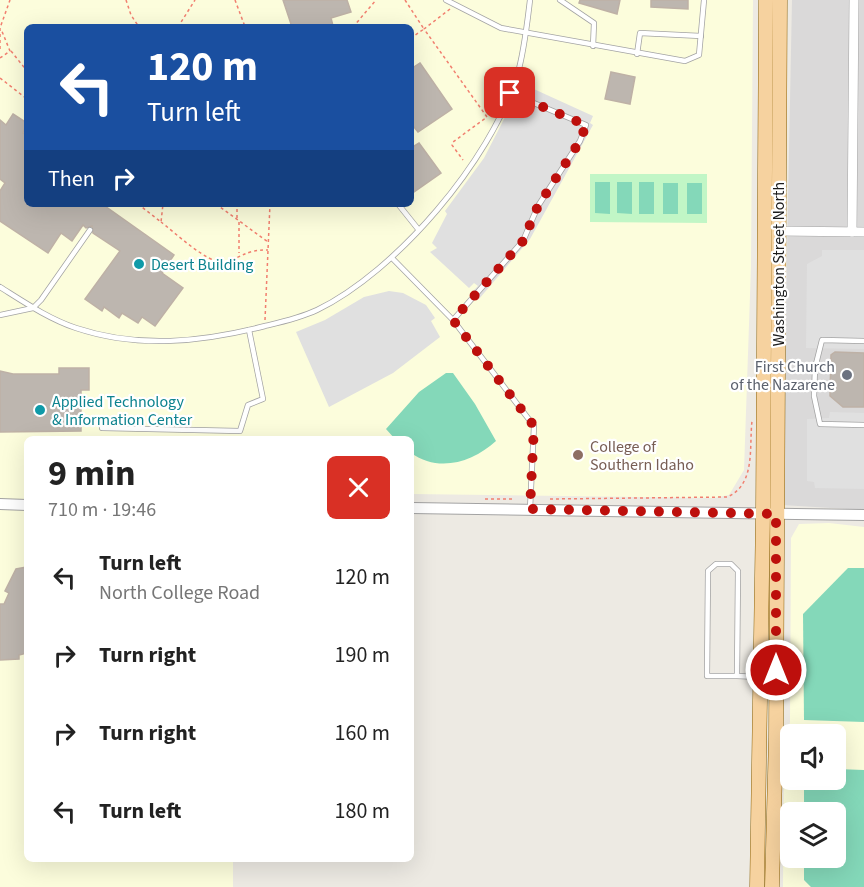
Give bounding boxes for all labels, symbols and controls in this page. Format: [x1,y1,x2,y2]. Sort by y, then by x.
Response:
text: 120 m [147,37,258,97]
icon: left [48,48,126,126]
pin [484,67,535,118]
icon: arrive [493,76,526,109]
text: Turn left [147,93,241,132]
icon: right [107,162,140,195]
text: Then [48,163,95,195]
street label: Washington Street North [768,182,790,346]
place label: Desert Building [151,254,253,276]
marker: Desert Building [132,257,146,271]
place label: First Church of the Nazarene [730,356,835,396]
marker: First Church of the Nazarene [840,368,854,382]
place label: Applied Technology & Information Center [52,391,193,431]
marker: Applied Technology & Information Center [33,403,47,417]
place label: College of Southern Idaho [590,436,694,476]
text: 9 min [48,448,136,499]
marker: College of Southern Idaho [571,448,585,462]
button: close [327,456,390,519]
text: 710 m · 19:46 [48,496,156,524]
text: Turn left [99,547,181,579]
icon: left [48,561,81,594]
text: 120 m [335,561,390,593]
text: North College Road [99,579,260,607]
position arrow [744,638,808,702]
icon: right [48,639,81,672]
text: Turn right [99,639,196,671]
text: 190 m [335,639,390,671]
icon: right [48,717,81,750]
text: Turn right [99,717,196,749]
text: 160 m [335,717,390,749]
map controls [780,724,846,868]
button: sound [780,724,846,790]
icon: left [48,795,81,828]
text: Turn left [99,795,181,827]
text: 180 m [335,795,390,827]
button: layers [780,802,846,868]

